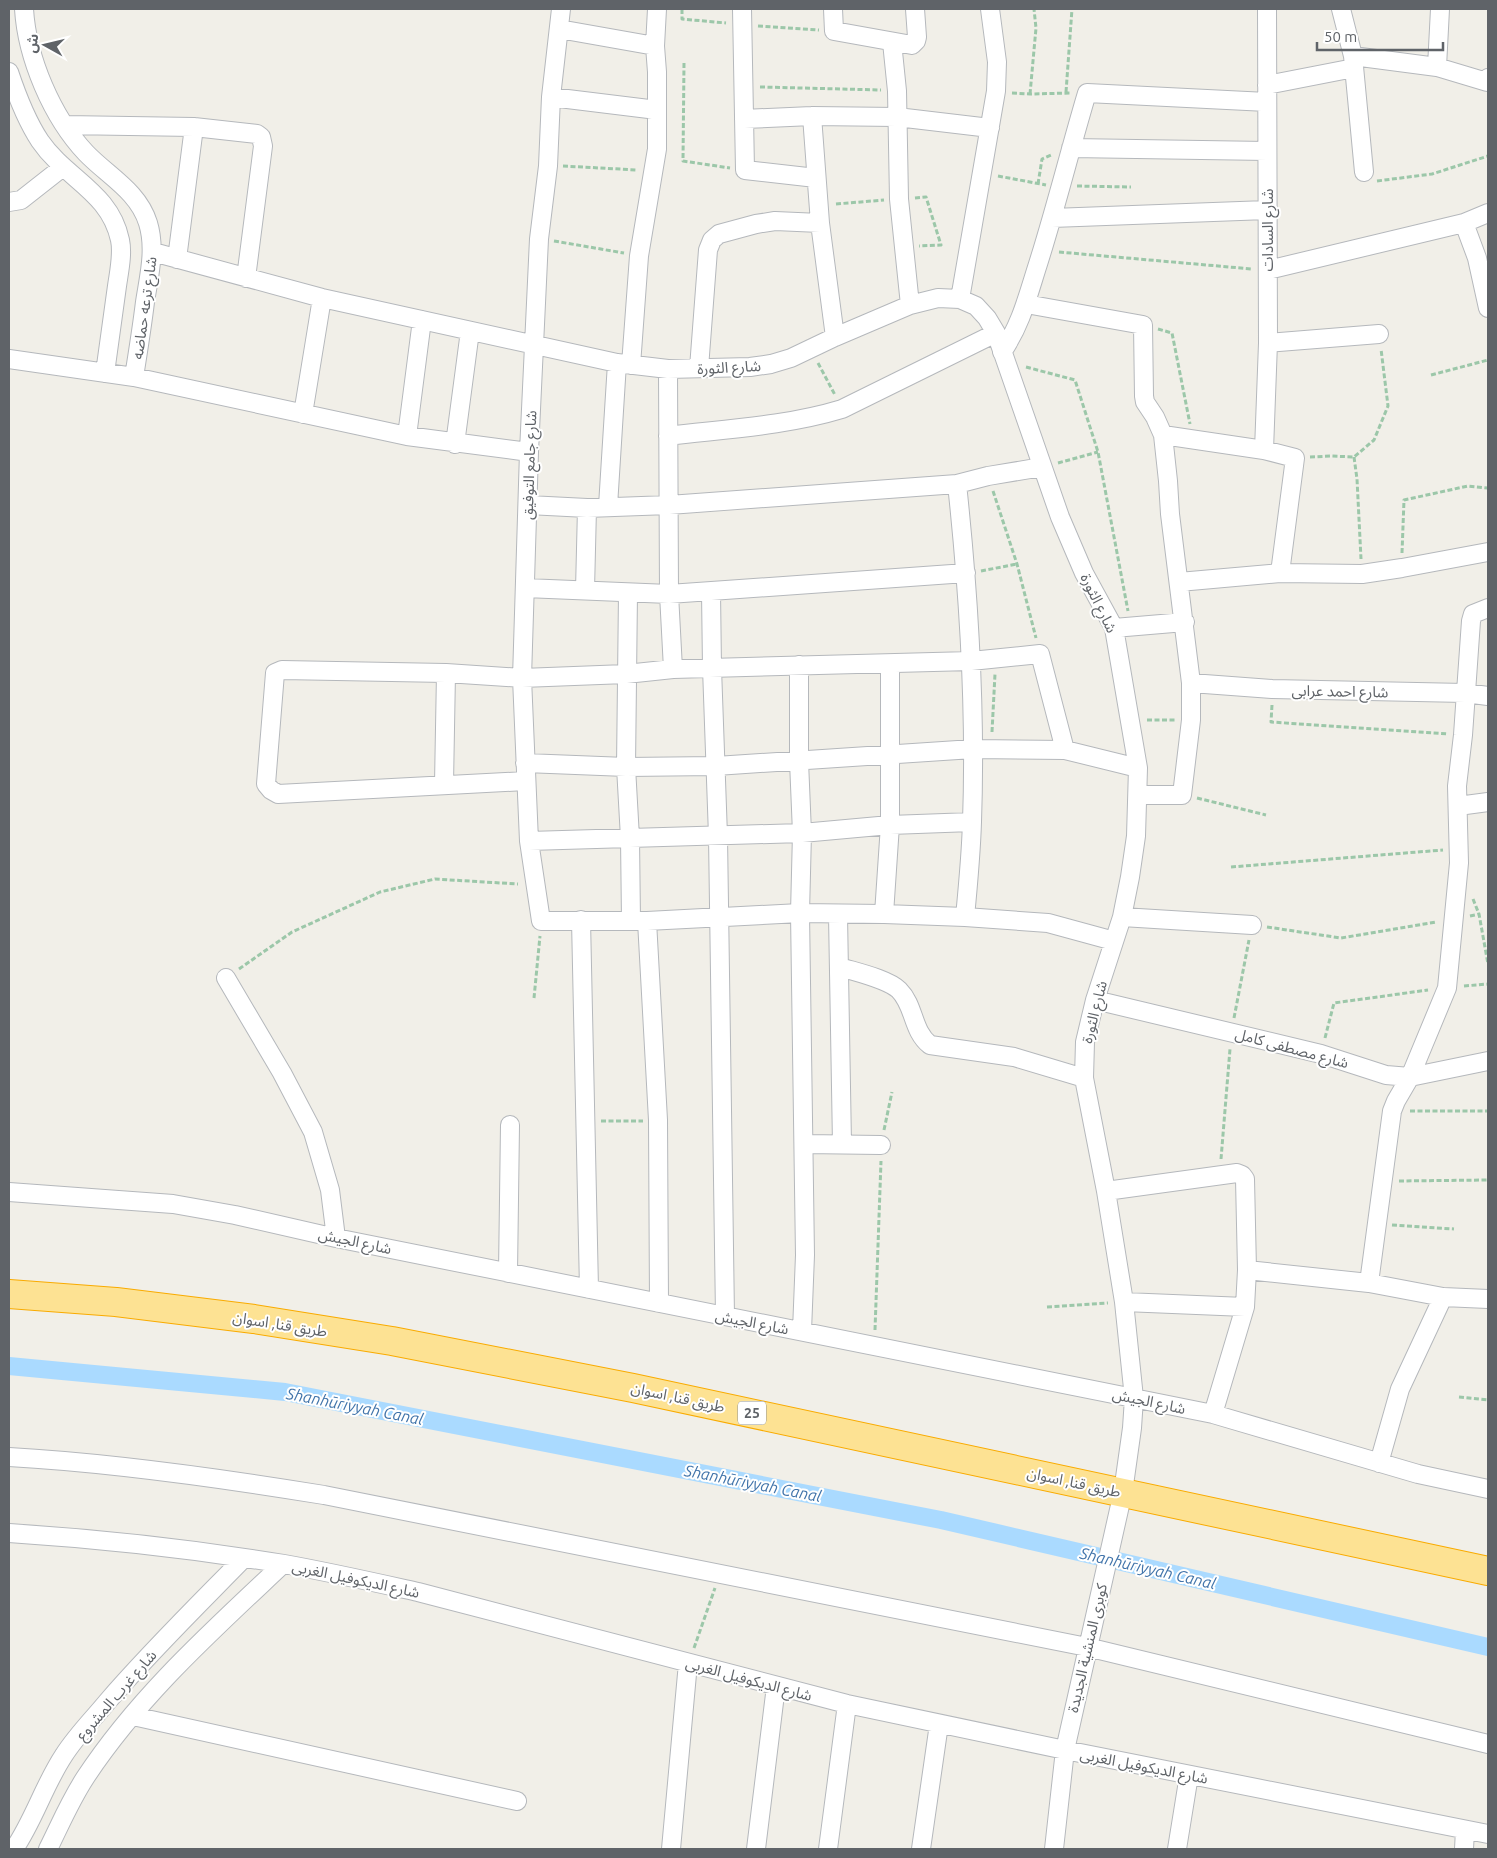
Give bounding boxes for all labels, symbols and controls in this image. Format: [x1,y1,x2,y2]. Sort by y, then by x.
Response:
north arrow [20,20,70,70]
scale bar [1317,20,1443,52]
text: 50 m [1324,28,1357,45]
text: ش [23,33,41,54]
street label: شارع السادات [1259,188,1280,271]
street label: شارع ترعه حماضه [128,255,164,361]
street label: شارع الثورة [697,357,762,381]
street label: شارع جامع التوفيق [519,410,543,520]
street label: شارع الثورة [1074,571,1121,637]
street label: شارع احمد عرابى [1291,682,1389,704]
street label: شارع الثورة [1078,979,1114,1046]
street label: شارع مصطفى كامل [1232,1025,1351,1075]
street label: شارع الجيش [316,1225,393,1261]
street label: شارع الجيش [713,1307,790,1341]
street label: طريق قنا, اسوان [231,1308,328,1342]
street label: طريق قنا, اسوان [629,1379,726,1417]
water label: Shanhūriyyah Canal [284,1384,425,1428]
street label: شارع الجيش [1110,1385,1187,1421]
road number: 25 [738,1402,766,1425]
water label: Shanhūriyyah Canal [682,1461,823,1505]
street label: طريق قنا, اسوان [1025,1464,1122,1502]
water label: Shanhūriyyah Canal [1077,1543,1218,1593]
street label: شارع الديكوفيل الغربى [290,1557,422,1605]
street label: كوبرى المنشية الجديدة [1064,1581,1111,1714]
street label: شارع غرب المشروع [72,1646,163,1746]
street label: شارع الديكوفيل الغربى [683,1654,814,1708]
street label: شارع الديكوفيل الغربى [1078,1745,1210,1791]

